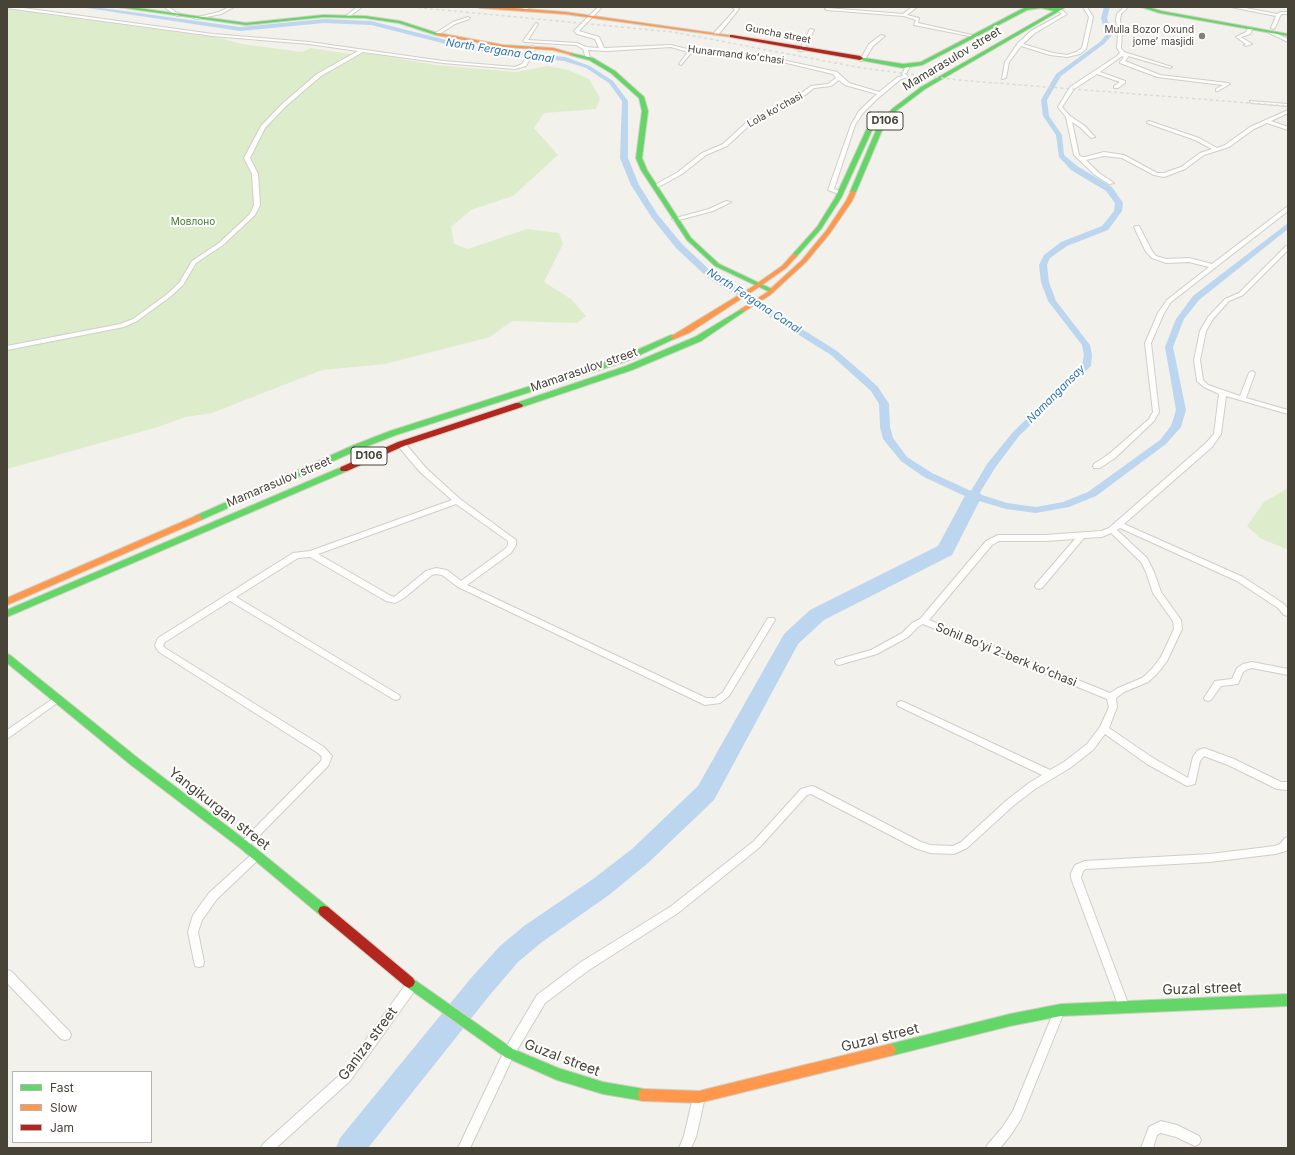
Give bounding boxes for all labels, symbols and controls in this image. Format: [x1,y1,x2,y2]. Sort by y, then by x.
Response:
street label: Guncha street [744,22,812,46]
street label: Mamarasulov street [900,24,1004,94]
place label: Mulla Bozor Oxund jome’ masjidi [1104,24,1194,48]
marker: Mulla Bozor Oxund jome’ masjidi [1197,31,1207,41]
water label: North Fergana Canal [445,36,555,66]
street label: Hunarmand koʻchasi [687,43,785,67]
street label: Lola koʻchasi [745,90,805,130]
road number: D106 [867,112,903,130]
park label: Мовлоно [171,216,215,228]
water label: North Fergana Canal [705,266,803,336]
street label: Mamarasulov street [529,345,639,395]
water label: Namangansay [1024,362,1088,426]
road number: D106 [351,447,387,465]
street label: Mamarasulov street [225,453,333,511]
street label: Sohil Boʻyi 2-berk koʻchasi [933,620,1079,690]
street label: Yangikurgan street [165,764,273,854]
street label: Guzal street [1162,979,1242,999]
street label: Ganiza street [335,1004,401,1084]
street label: Guzal street [839,1020,921,1056]
street label: Guzal street [522,1036,602,1080]
legend [12,1071,152,1143]
text: Fast [50,1080,74,1095]
text: Slow [50,1100,77,1115]
text: Jam [50,1120,74,1135]

